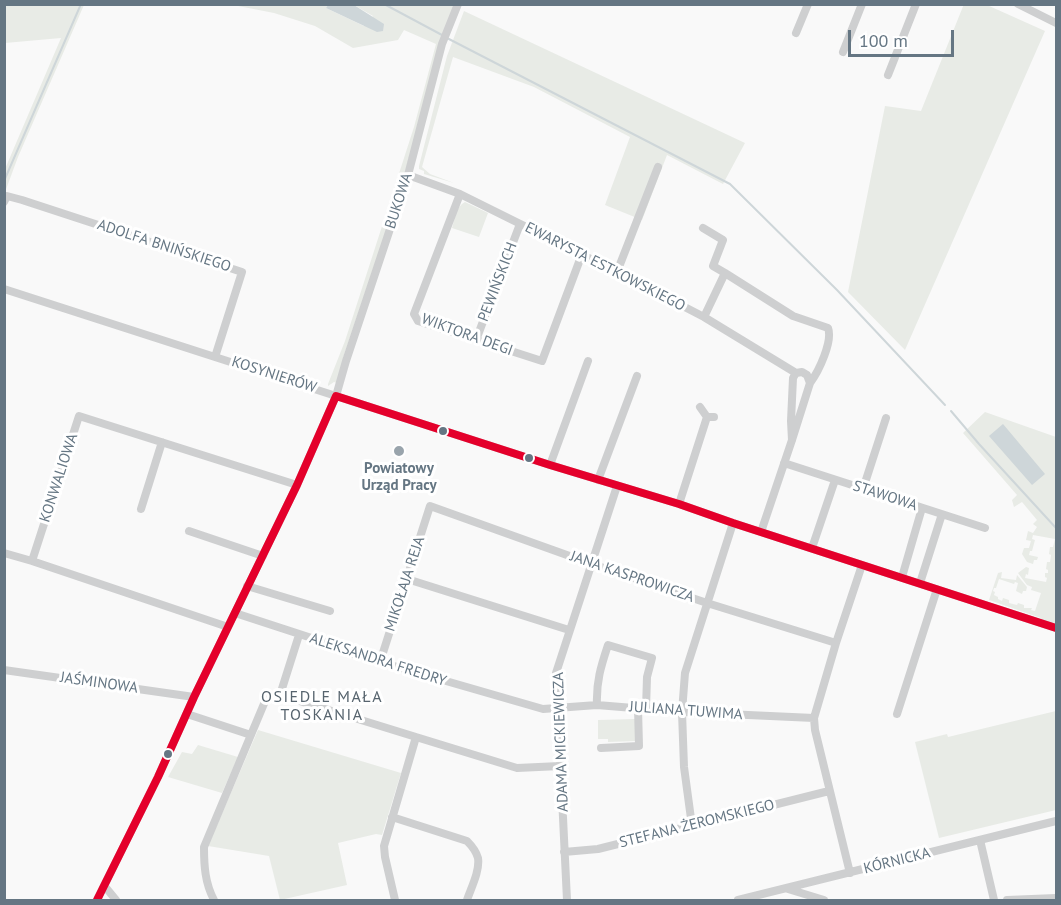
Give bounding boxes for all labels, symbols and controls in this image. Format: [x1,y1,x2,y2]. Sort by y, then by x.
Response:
scale bar [851,18,958,56]
text: 100 m [859,29,908,52]
street label: BUKOWA [382,171,416,231]
street label: ADOLFA BNIŃSKIEGO [95,216,233,276]
street label: EWARYSTA ESTKOWSKIEGO [522,219,688,315]
street label: PEWIŃSKICH [475,240,521,324]
street label: WIKTORA DEGI [419,310,515,360]
street label: KOSYNIERÓW [229,353,319,397]
unlabelled marker [437,425,449,437]
street label: KONWALIOWA [36,431,82,525]
marker: Powiatowy Urząd Pracy [392,444,406,458]
unlabelled marker [523,452,535,464]
place label: Powiatowy Urząd Pracy [361,460,437,495]
street label: STAWOWA [851,477,919,515]
street label: MIKOŁAJA REJA [381,534,429,634]
street label: JANA KASPROWICZA [568,547,696,607]
street label: ALEKSANDRA FREDRY [307,629,449,691]
street label: JAŚMINOWA [59,669,139,697]
street label: ADAMA MICKIEWICZA [550,672,572,812]
district label: OSIEDLE MAŁA TOSKANIA [261,687,383,725]
street label: JULIANA TUWIMA [629,698,743,724]
unlabelled marker [162,748,174,760]
street label: STEFANA ŻEROMSKIEGO [618,796,776,852]
street label: KÓRNICKA [862,844,932,878]

